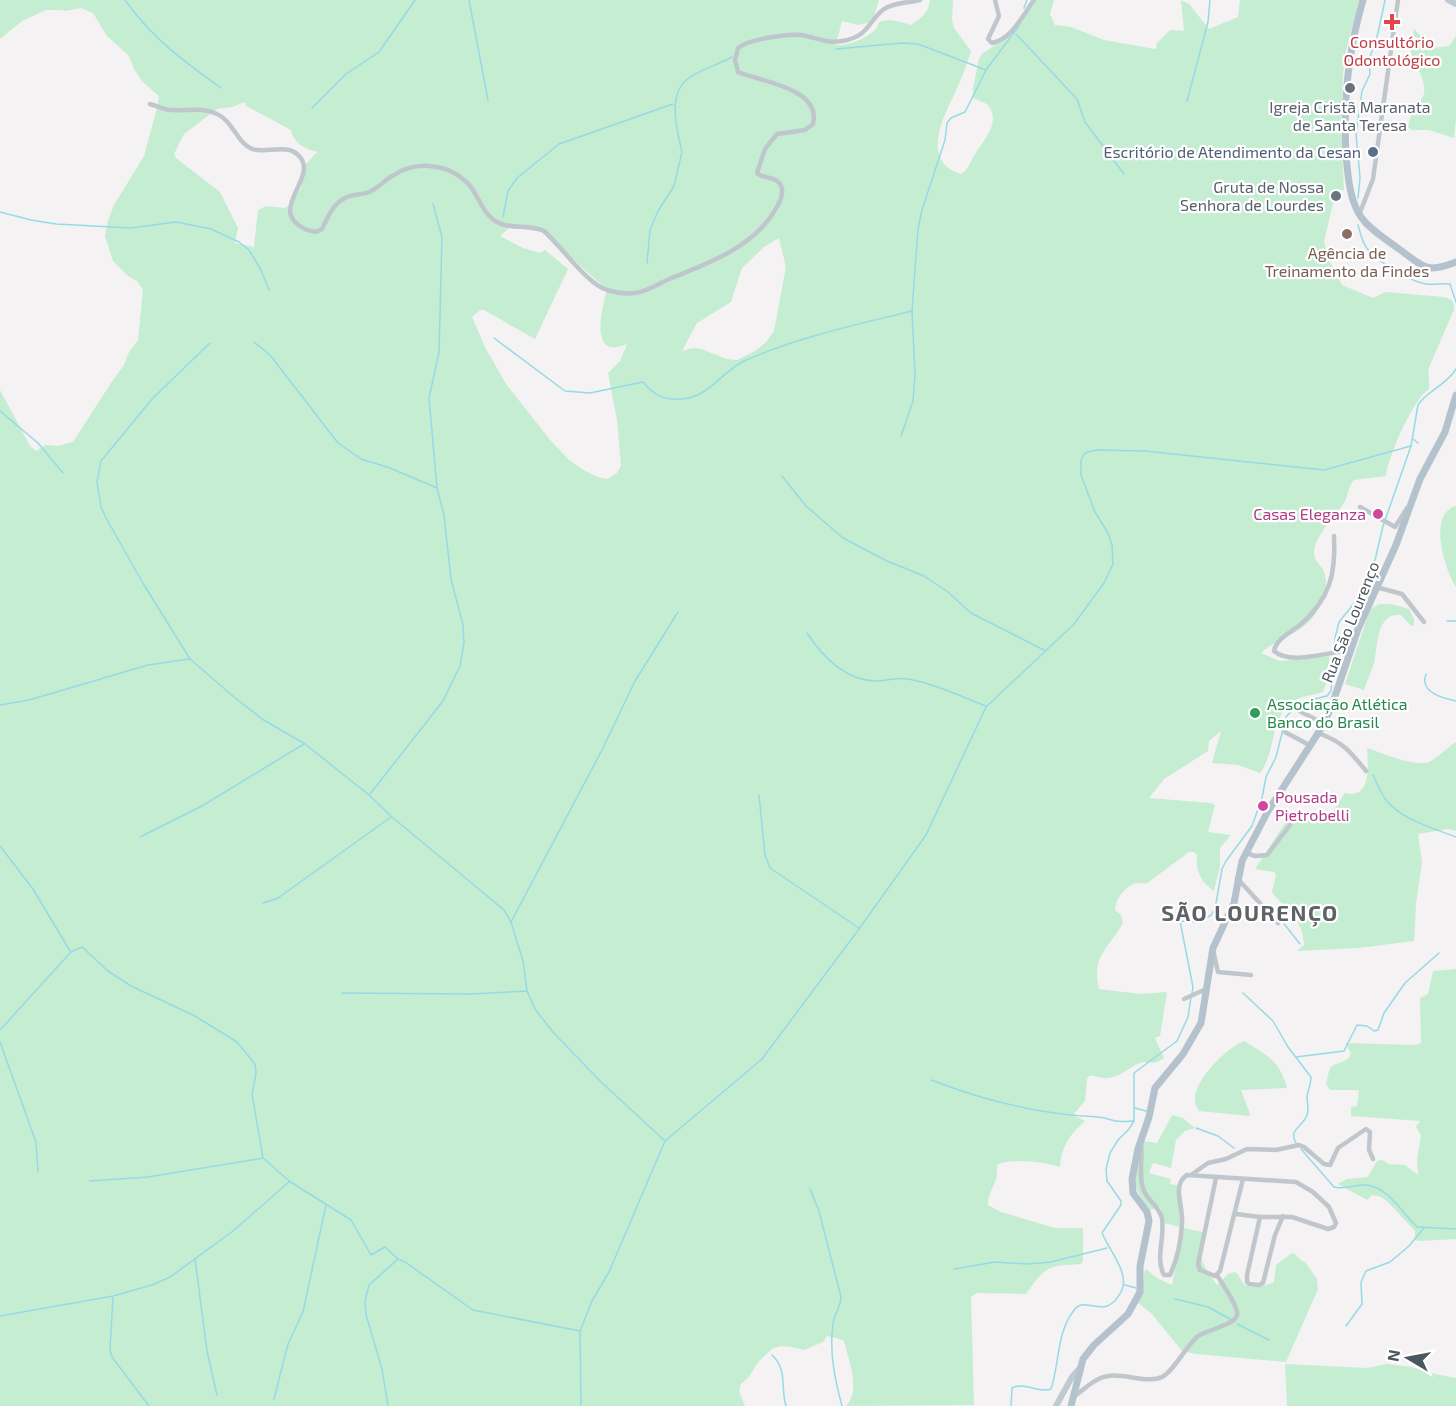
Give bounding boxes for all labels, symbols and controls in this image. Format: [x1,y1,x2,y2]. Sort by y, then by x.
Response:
marker: Consultório Odontológico [1383,13,1401,31]
place label: Consultório Odontológico [1344,32,1440,69]
marker: Igreja Cristã Maranata de Santa Teresa [1343,81,1357,95]
place label: Igreja Cristã Maranata de Santa Teresa [1269,97,1431,134]
place label: Escritório de Atendimento da Cesan [1104,142,1361,161]
marker: Escritório de Atendimento da Cesan [1366,145,1380,159]
place label: Gruta de Nossa Senhora de Lourdes [1180,177,1324,214]
marker: Gruta de Nossa Senhora de Lourdes [1329,189,1343,203]
marker: Agência de Treinamento da Findes [1340,227,1354,241]
place label: Agência de Treinamento da Findes [1265,243,1429,280]
place label: Casas Eleganza [1253,504,1366,523]
marker: Casas Eleganza [1371,507,1385,521]
street label: Rua São Lourenço [1317,558,1383,686]
place label: Associação Atlética Banco do Brasil [1267,694,1408,731]
marker: Associação Atlética Banco do Brasil [1248,706,1262,720]
place label: Pousada Pietrobelli [1275,787,1350,824]
marker: Pousada Pietrobelli [1256,799,1270,813]
district label: SÃO LOURENÇO [1161,899,1339,927]
north arrow [1378,1328,1438,1388]
text: N [1382,1348,1403,1363]

